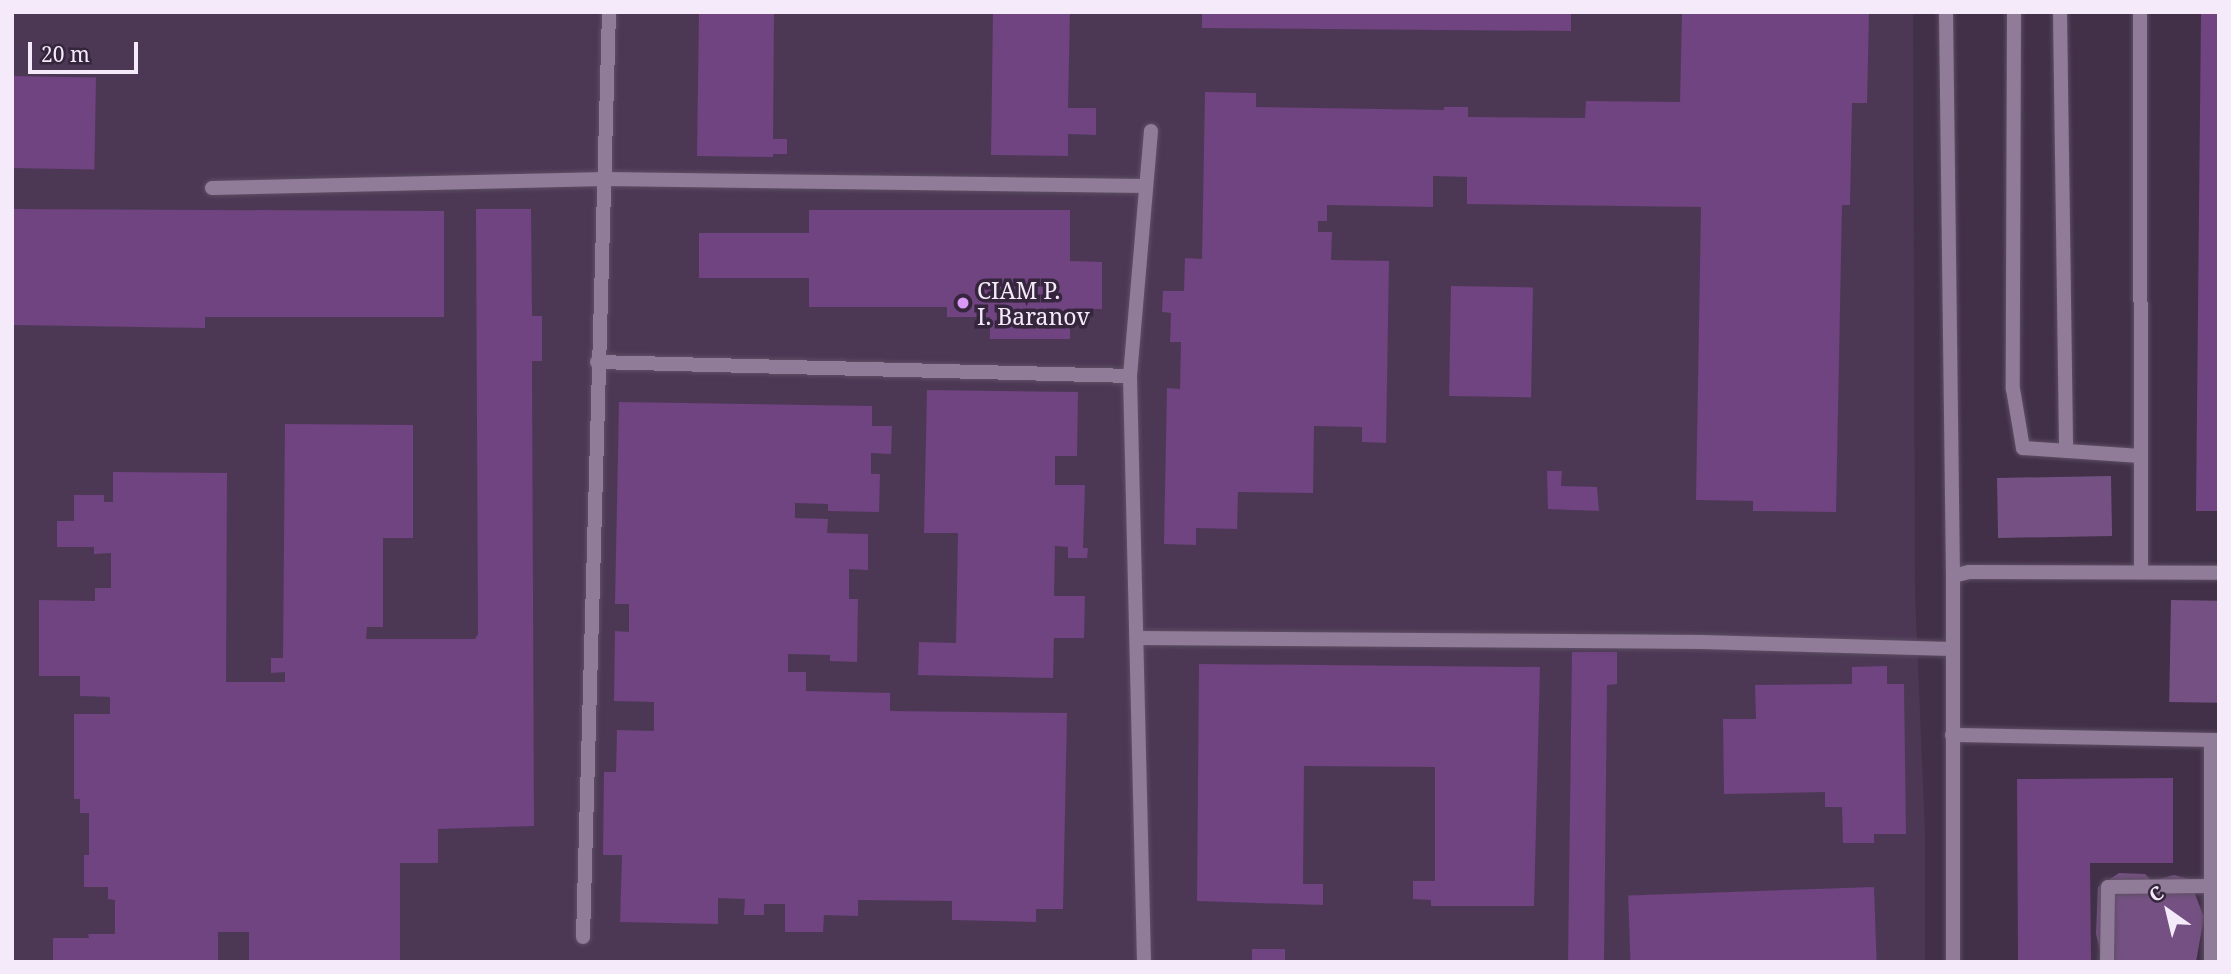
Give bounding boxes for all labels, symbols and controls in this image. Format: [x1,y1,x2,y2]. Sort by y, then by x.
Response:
scale bar [32,28,142,72]
text: 20 m [41,40,90,68]
place label: CIAM P. I. Baranov [977,276,1090,330]
marker: CIAM P. I. Baranov [955,295,971,311]
north arrow [2133,876,2203,946]
text: С [2144,879,2169,908]

